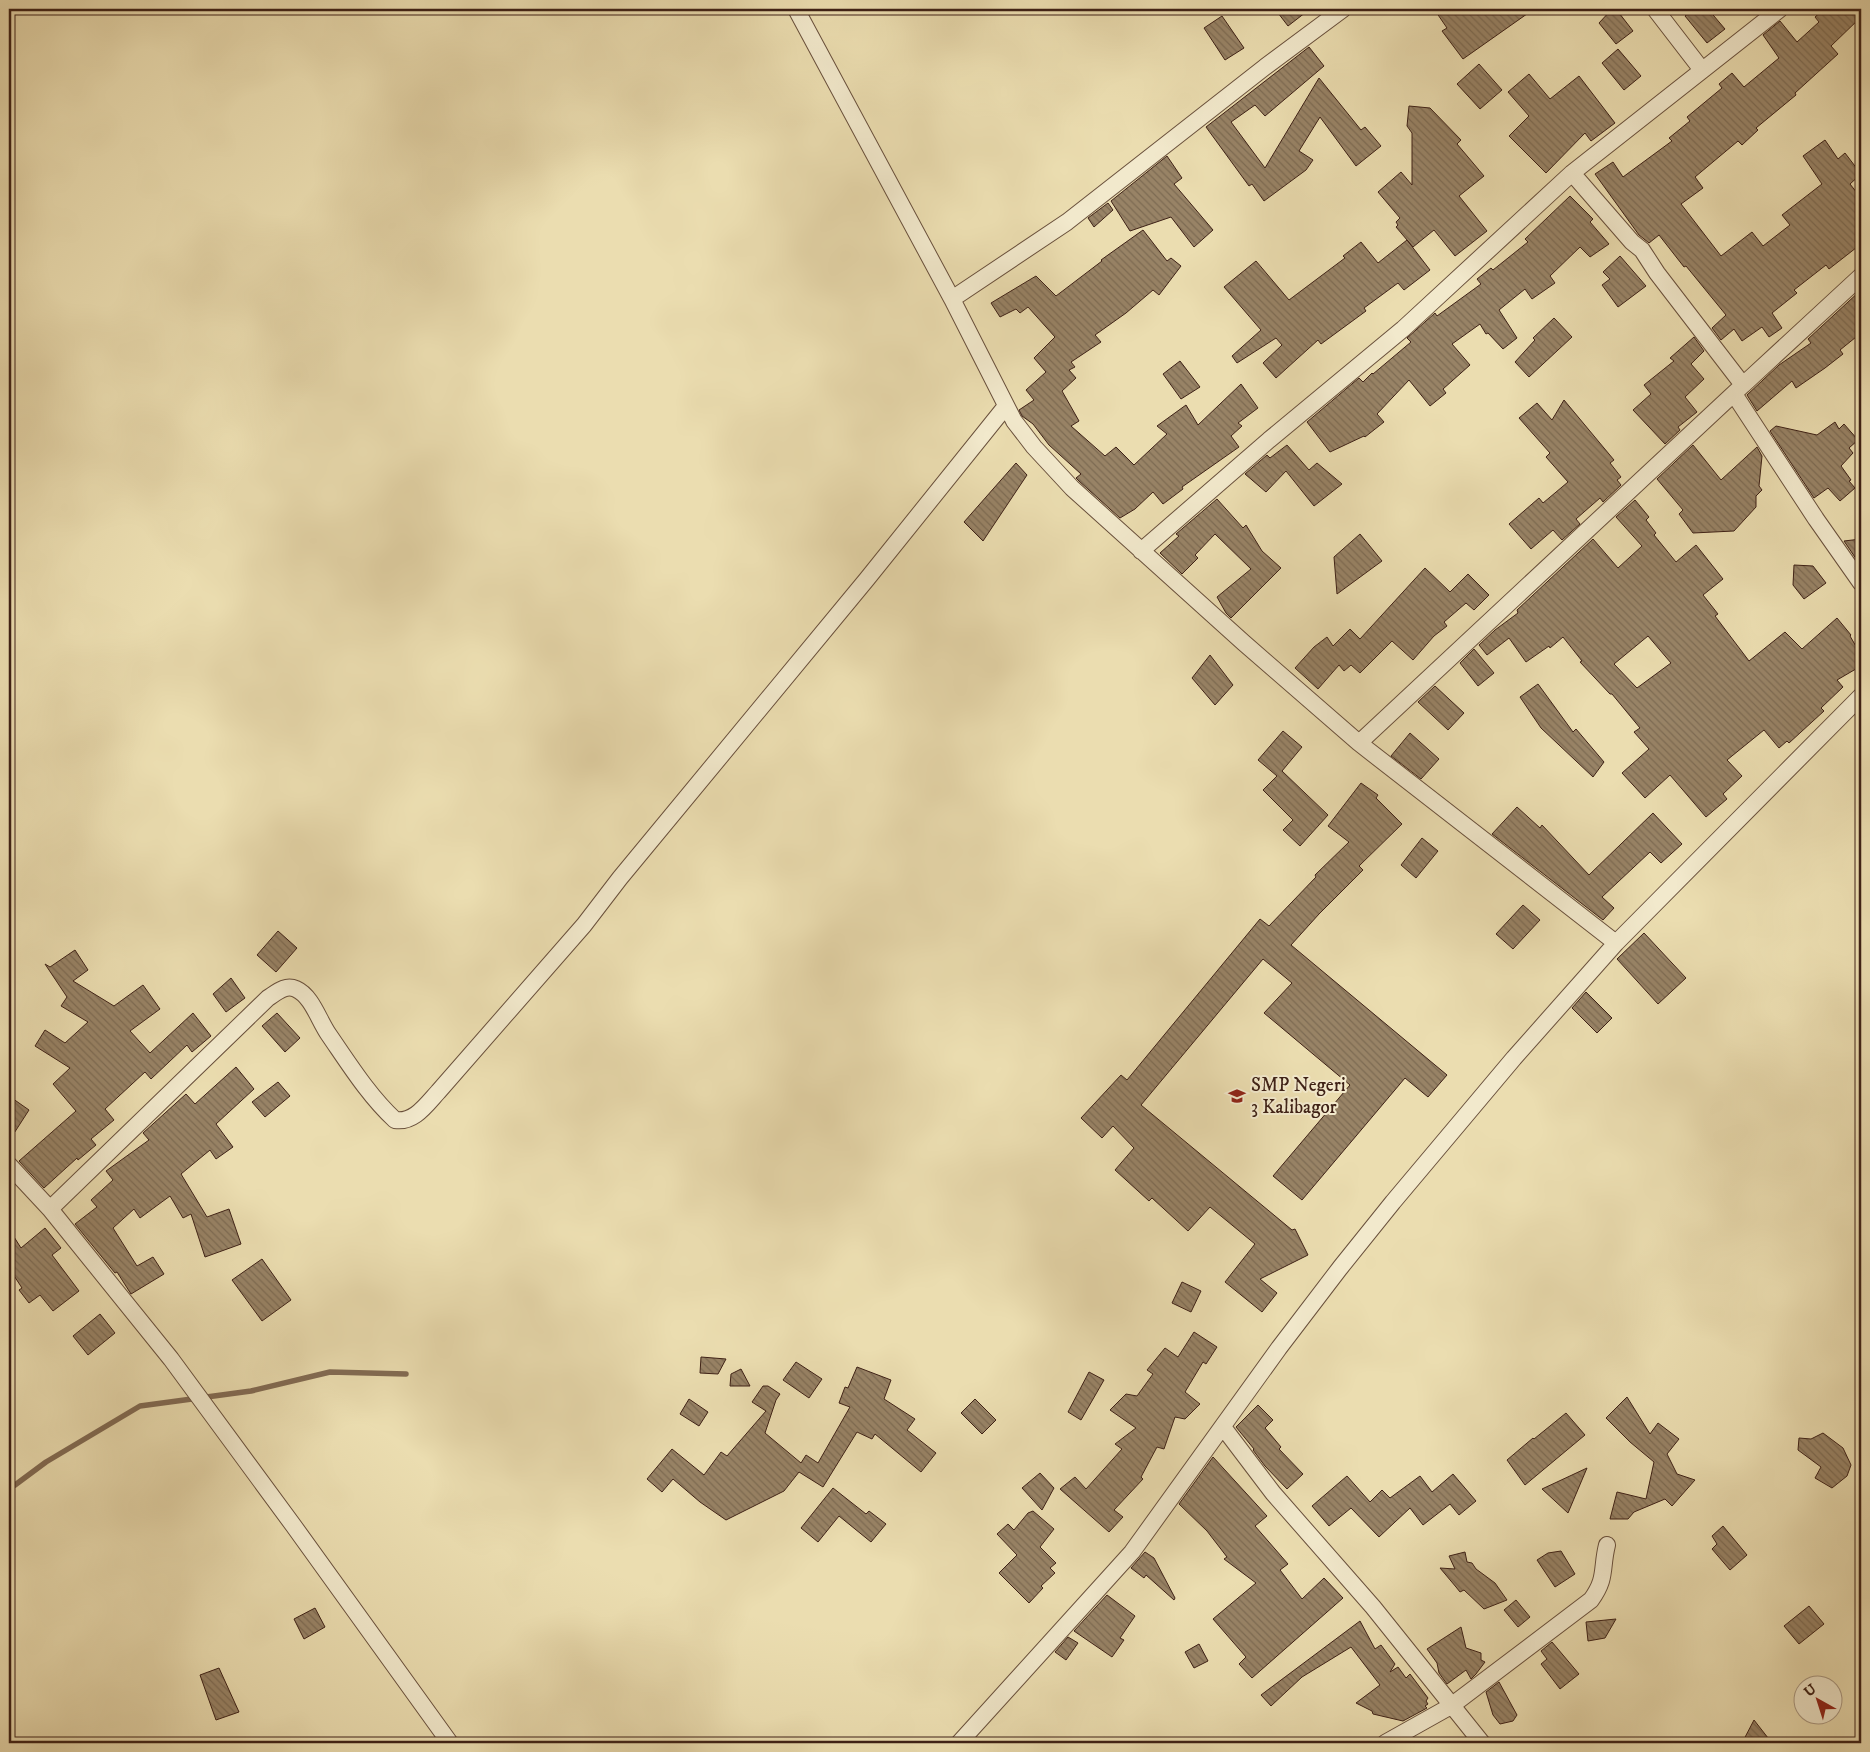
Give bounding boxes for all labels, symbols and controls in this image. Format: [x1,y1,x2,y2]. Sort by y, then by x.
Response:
place label: SMP Negeri 3 Kalibagor [1251,1074,1346,1119]
school or university icon: SMP Negeri 3 Kalibagor [1227,1086,1247,1106]
north arrow [1792,1674,1842,1724]
text: U [1801,1680,1820,1701]

